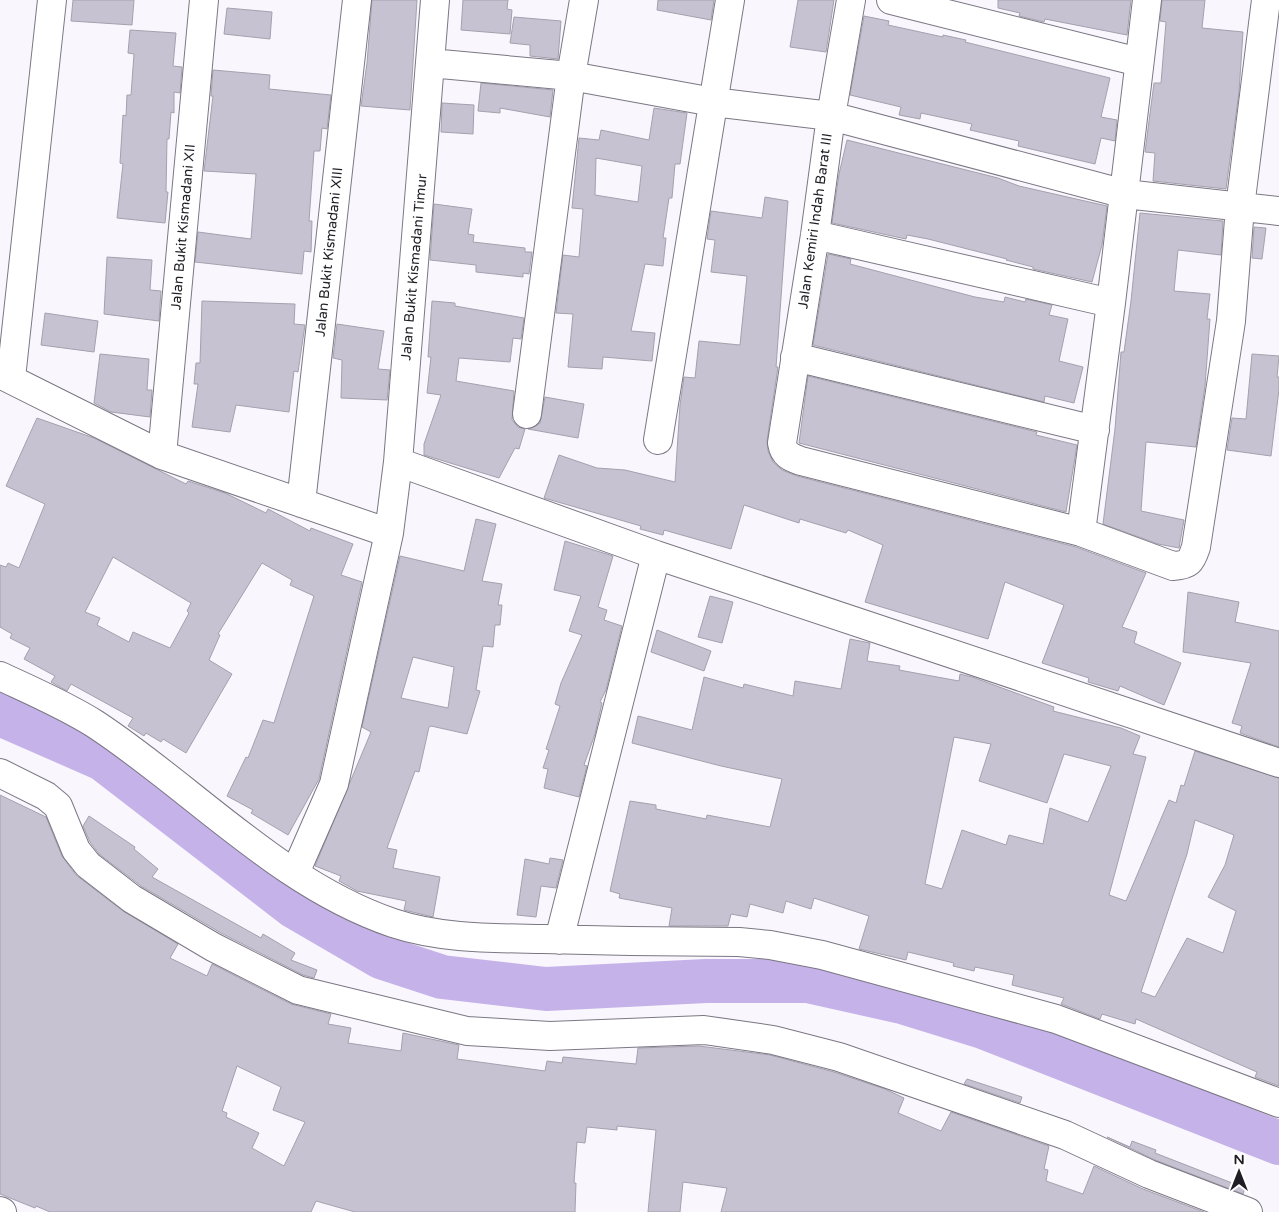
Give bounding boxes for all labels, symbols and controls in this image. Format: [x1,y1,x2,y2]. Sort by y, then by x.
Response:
street label: Jalan Kemiri Indah Barat III [794,132,836,310]
street label: Jalan Bukit Kismadani XII [167,143,199,311]
street label: Jalan Bukit Kismadani XIII [312,166,346,338]
street label: Jalan Bukit Kismadani Timur [397,172,431,361]
north arrow [1214,1147,1264,1197]
text: N [1233,1151,1245,1168]

